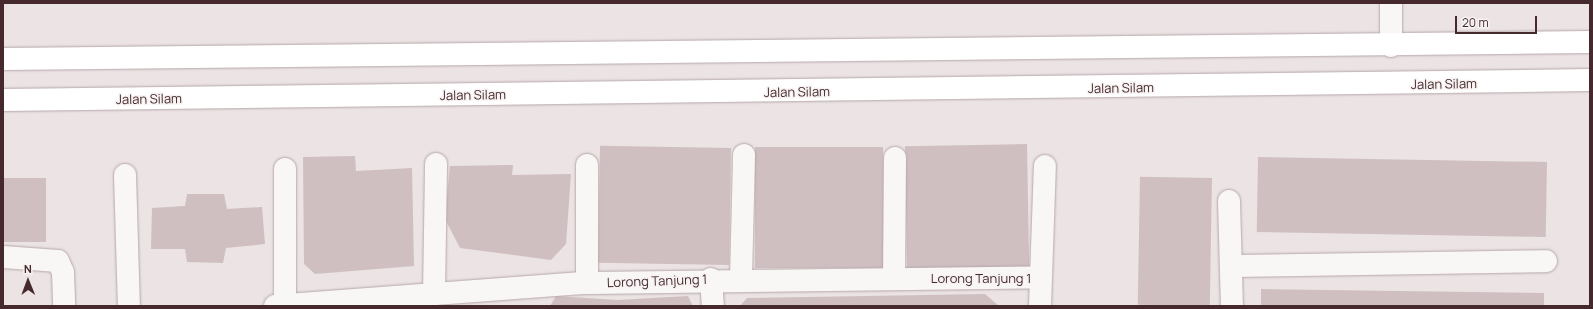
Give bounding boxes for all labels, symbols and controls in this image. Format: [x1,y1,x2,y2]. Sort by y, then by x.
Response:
scale bar [1457,8,1539,34]
text: 20 m [1462,14,1489,31]
street label: Jalan Silam [1411,76,1477,92]
street label: Jalan Silam [1088,80,1154,96]
street label: Jalan Silam [764,84,830,100]
street label: Jalan Silam [440,87,506,103]
street label: Jalan Silam [116,91,182,107]
north arrow [8,261,48,301]
text: N [24,261,32,276]
street label: Lorong Tanjung 1 [931,270,1031,286]
street label: Lorong Tanjung 1 [607,271,707,291]

